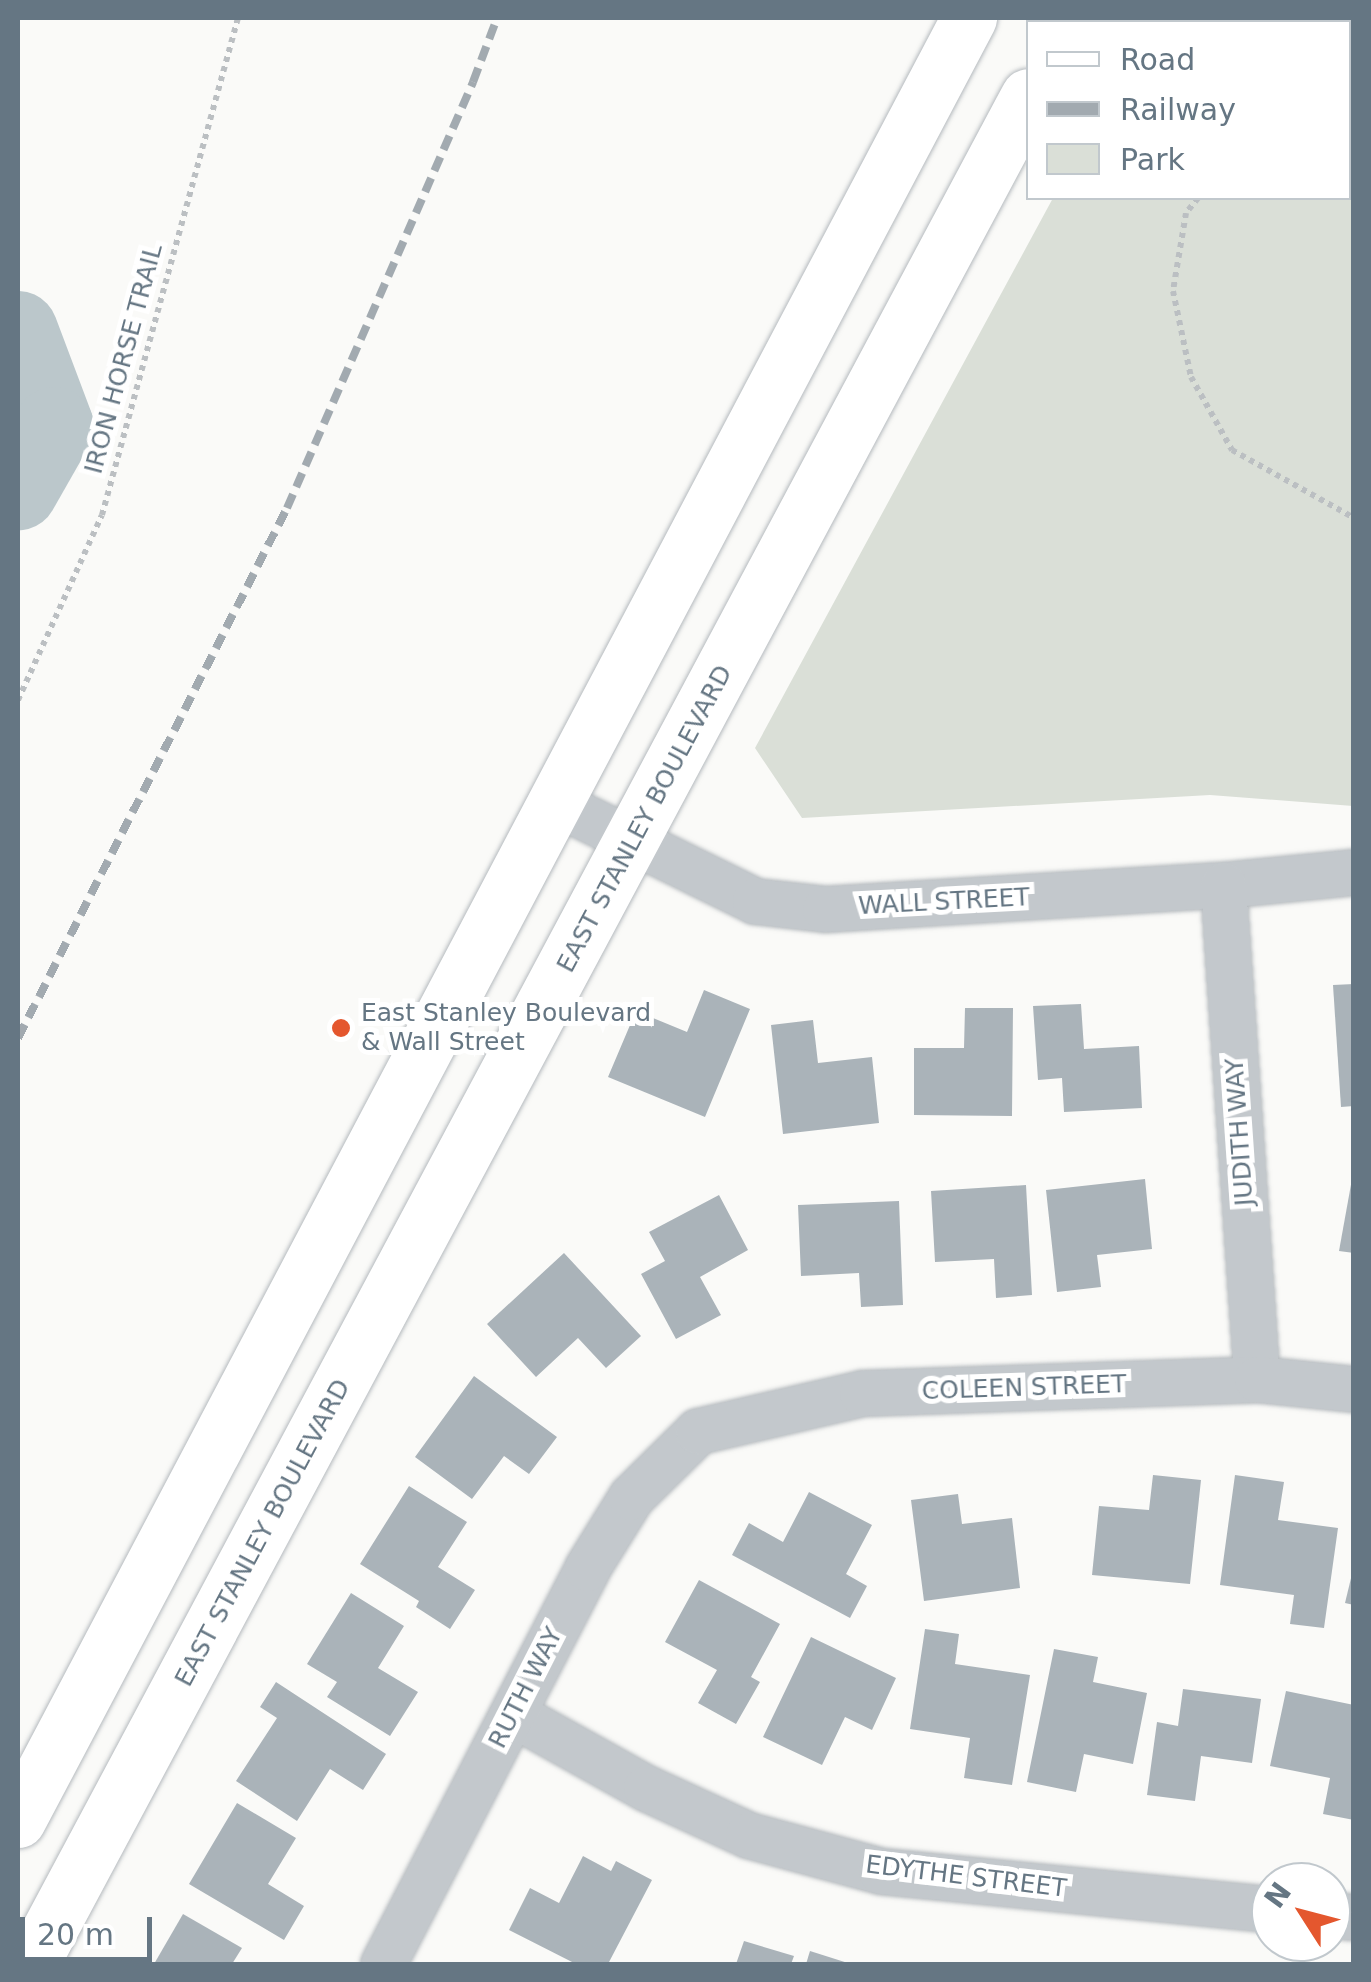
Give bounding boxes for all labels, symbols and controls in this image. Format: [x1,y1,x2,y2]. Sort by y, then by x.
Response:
legend [1026,20,1351,200]
text: Road [1120,42,1195,77]
text: Railway [1120,92,1236,127]
text: Park [1120,142,1185,177]
street label: IRON HORSE TRAIL [79,241,169,477]
street label: EAST STANLEY BOULEVARD [551,660,739,978]
street label: WALL STREET [858,883,1030,921]
place label: East Stanley Boulevard & Wall Street [361,999,651,1058]
marker: East Stanley Boulevard & Wall Street [330,1017,352,1039]
street label: JUDITH WAY [1220,1057,1260,1207]
street label: COLEEN STREET [921,1369,1127,1407]
street label: EAST STANLEY BOULEVARD [169,1374,357,1692]
street label: RUTH WAY [483,1623,569,1753]
street label: EDYTHE STREET [864,1850,1068,1904]
north arrow [1251,1862,1351,1962]
text: N [1258,1876,1298,1914]
scale bar [25,1897,158,1959]
text: 20 m [37,1917,114,1952]

